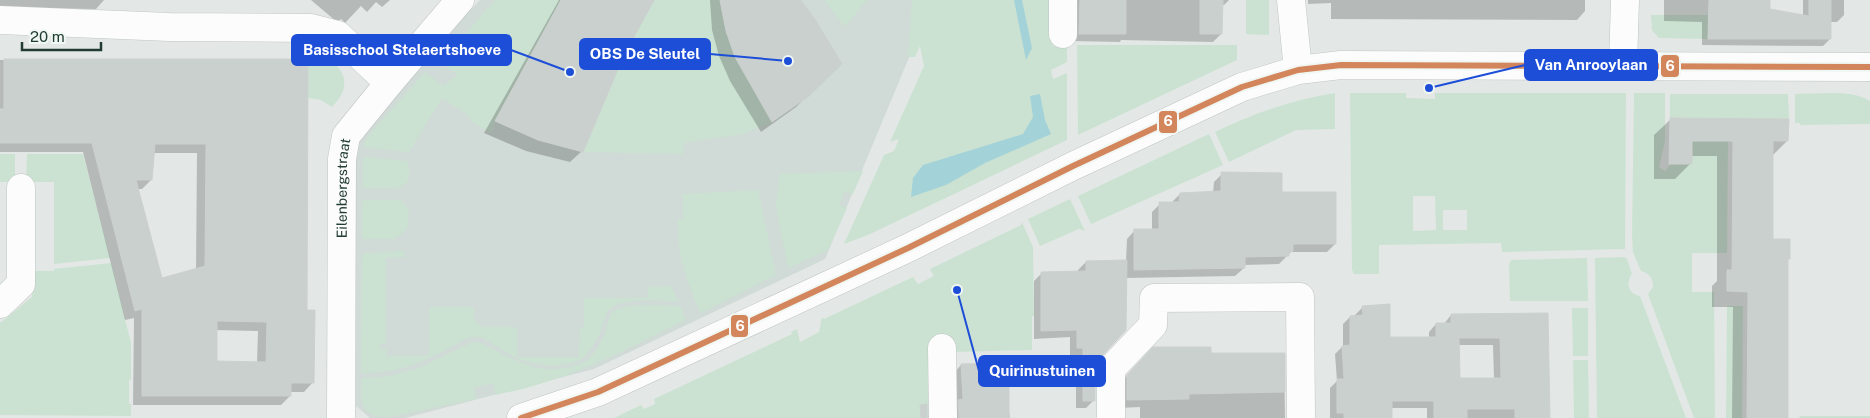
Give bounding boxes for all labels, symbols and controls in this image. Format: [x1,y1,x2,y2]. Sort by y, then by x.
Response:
scale bar [22,20,101,52]
text: 20 m [30,28,65,45]
callout: Basisschool Stelaertshoeve [292,35,511,65]
callout: OBS De Sleutel [580,39,710,69]
text: Basisschool Stelaertshoeve [303,41,501,58]
text: OBS De Sleutel [590,45,700,62]
callout: Van Anrooylaan [1525,50,1657,80]
line badge: 6 [1660,54,1680,78]
text: Van Anrooylaan [1535,56,1647,73]
text: 6 [1665,58,1675,74]
line badge: 6 [1158,110,1178,134]
text: 6 [1163,113,1173,129]
street label: Eilenbergstraat [334,137,354,238]
line badge: 6 [730,314,749,338]
text: 6 [735,318,745,334]
callout: Quirinustuinen [979,356,1105,386]
text: Quirinustuinen [989,362,1095,379]

